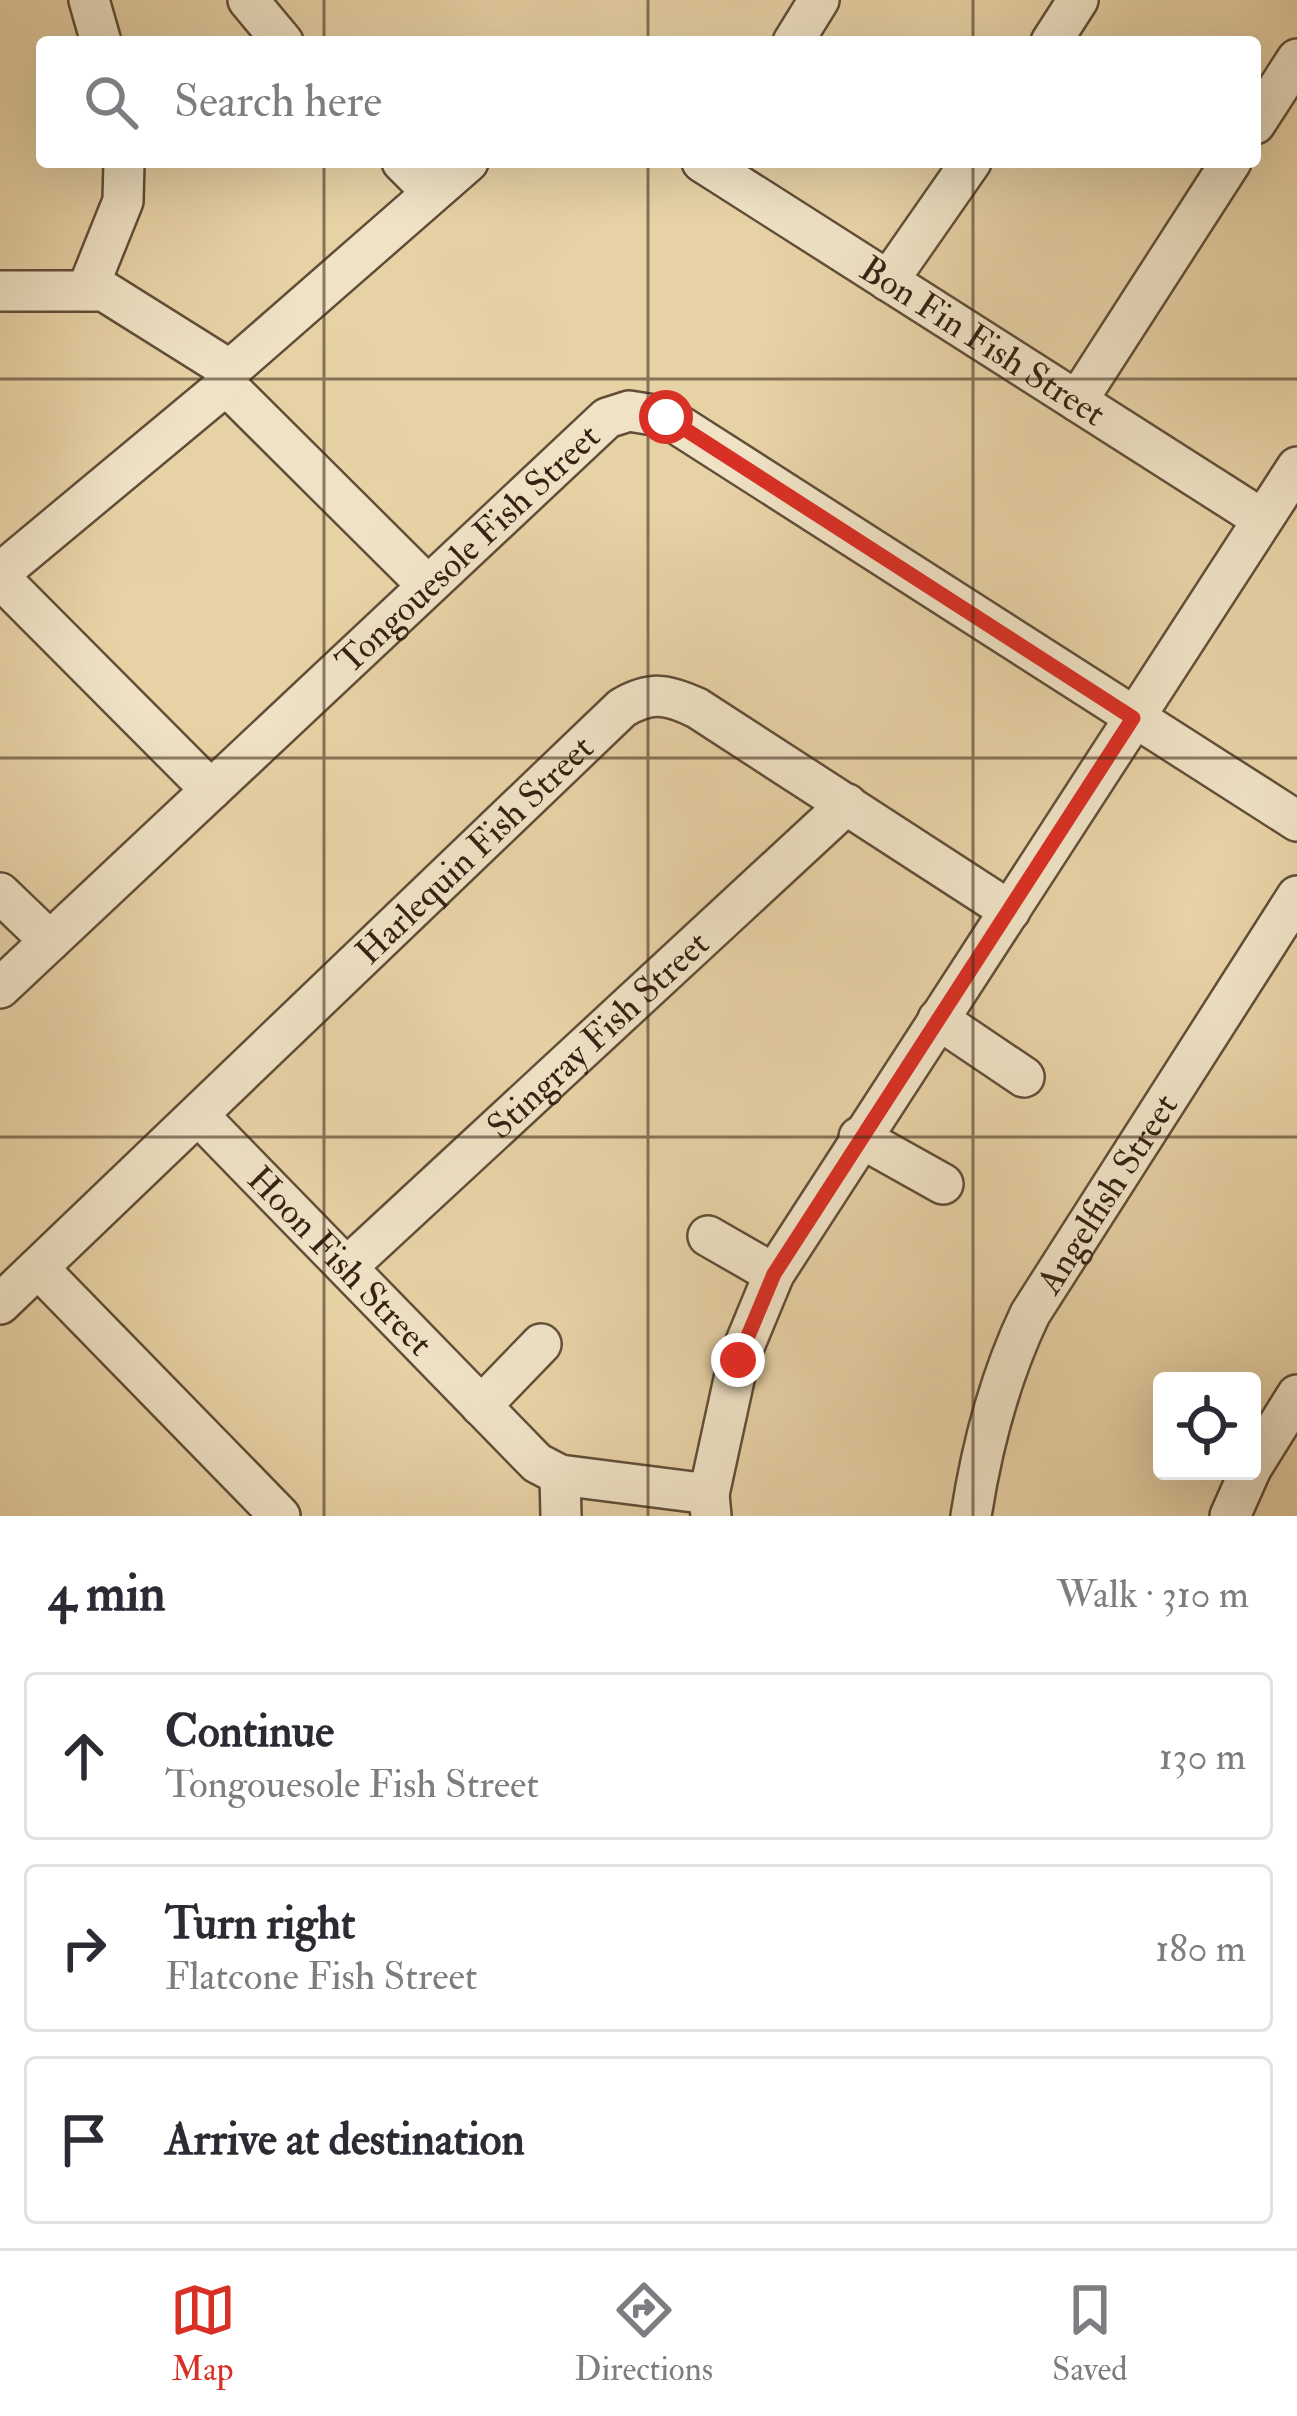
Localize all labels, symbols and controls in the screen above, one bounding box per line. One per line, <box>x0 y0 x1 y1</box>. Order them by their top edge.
search box <box>36 36 1261 168</box>
icon: search <box>78 69 144 135</box>
text: Search here <box>174 74 382 130</box>
street label: Bon Fin Fish Street <box>852 246 1114 436</box>
route start <box>639 390 693 444</box>
street label: Tongouesole Fish Street <box>327 414 609 683</box>
street label: Harlequin Fish Street <box>346 725 603 974</box>
street label: Stingray Fish Street <box>478 921 718 1148</box>
street label: Angelfish Street <box>1026 1085 1187 1303</box>
street label: Hoon Fish Street <box>238 1157 443 1365</box>
route end <box>711 1333 765 1387</box>
map controls <box>1153 1372 1261 1480</box>
button: locate <box>1153 1372 1261 1480</box>
text: 4 min <box>48 1562 166 1626</box>
text: Walk · 310 m <box>1057 1570 1249 1619</box>
text: Continue <box>165 1704 334 1760</box>
icon: ahead <box>51 1723 117 1789</box>
text: 130 m <box>1159 1732 1246 1781</box>
text: Tongouesole Fish Street <box>165 1760 539 1809</box>
text: Turn right <box>165 1896 355 1952</box>
icon: right <box>51 1915 117 1981</box>
text: 180 m <box>1155 1924 1246 1973</box>
text: Flatcone Fish Street <box>165 1952 477 2001</box>
icon: arrive <box>51 2107 117 2173</box>
text: Arrive at destination <box>165 2112 525 2168</box>
tab: Map <box>170 2277 236 2390</box>
tab: Directions <box>575 2277 713 2390</box>
tab: Saved <box>1052 2277 1127 2390</box>

